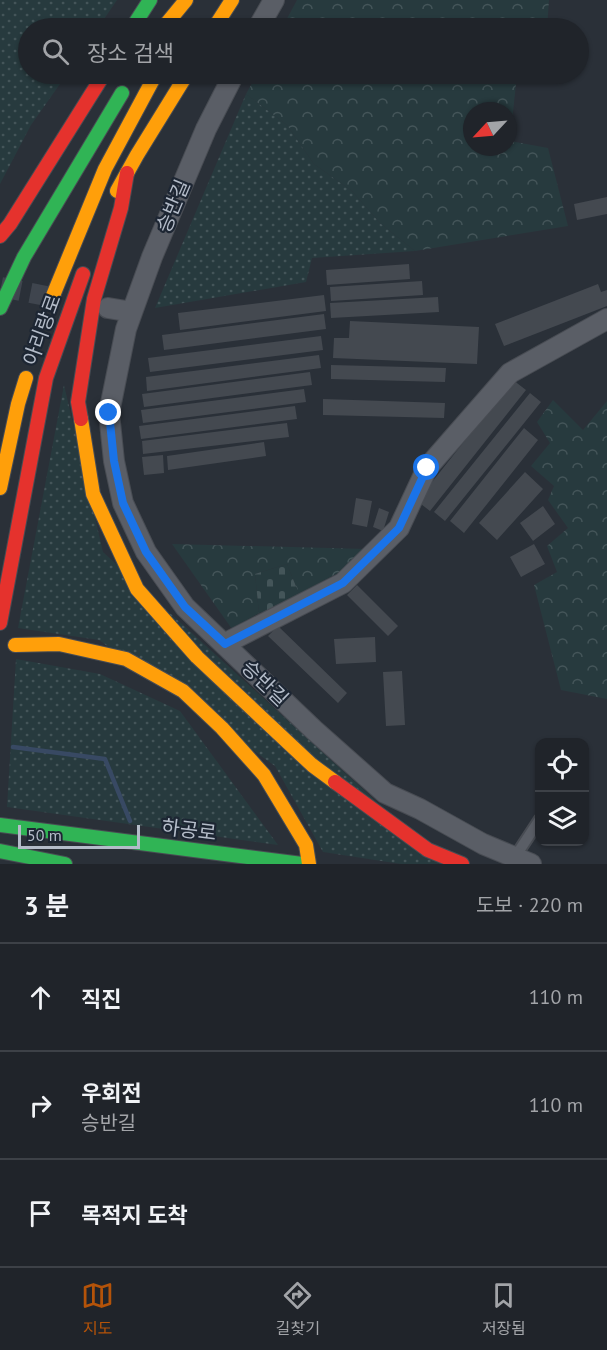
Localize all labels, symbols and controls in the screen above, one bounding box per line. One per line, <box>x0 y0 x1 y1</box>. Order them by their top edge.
search box <box>18 18 589 84</box>
icon: search <box>39 35 72 68</box>
text: 장소 검색 <box>87 39 174 67</box>
north arrow <box>463 102 517 156</box>
street label: 승반길 <box>150 176 196 236</box>
street label: 아리랑로 <box>17 291 67 369</box>
route end <box>95 399 121 425</box>
route start <box>413 454 439 480</box>
street label: 승반길 <box>236 654 294 712</box>
map controls <box>535 738 589 846</box>
button: locate <box>535 738 589 792</box>
button: layers <box>535 792 589 846</box>
street label: 하공로 <box>160 814 218 846</box>
scale bar <box>18 822 140 850</box>
text: 50 m <box>27 825 62 845</box>
text: 3 분 <box>24 889 69 922</box>
text: 도보 · 220 m <box>476 892 583 918</box>
icon: ahead <box>24 981 57 1014</box>
text: 110 m <box>529 984 583 1010</box>
text: 직진 <box>81 985 121 1013</box>
text: 우회전 <box>81 1079 142 1107</box>
icon: right <box>24 1089 57 1122</box>
text: 110 m <box>529 1092 583 1118</box>
text: 승반길 <box>81 1110 136 1136</box>
icon: arrive <box>24 1197 57 1230</box>
text: 목적지 도착 <box>81 1201 188 1229</box>
tab: 지도 <box>81 1279 114 1339</box>
tab: 길찾기 <box>276 1279 320 1339</box>
tab: 저장됨 <box>482 1279 526 1339</box>

